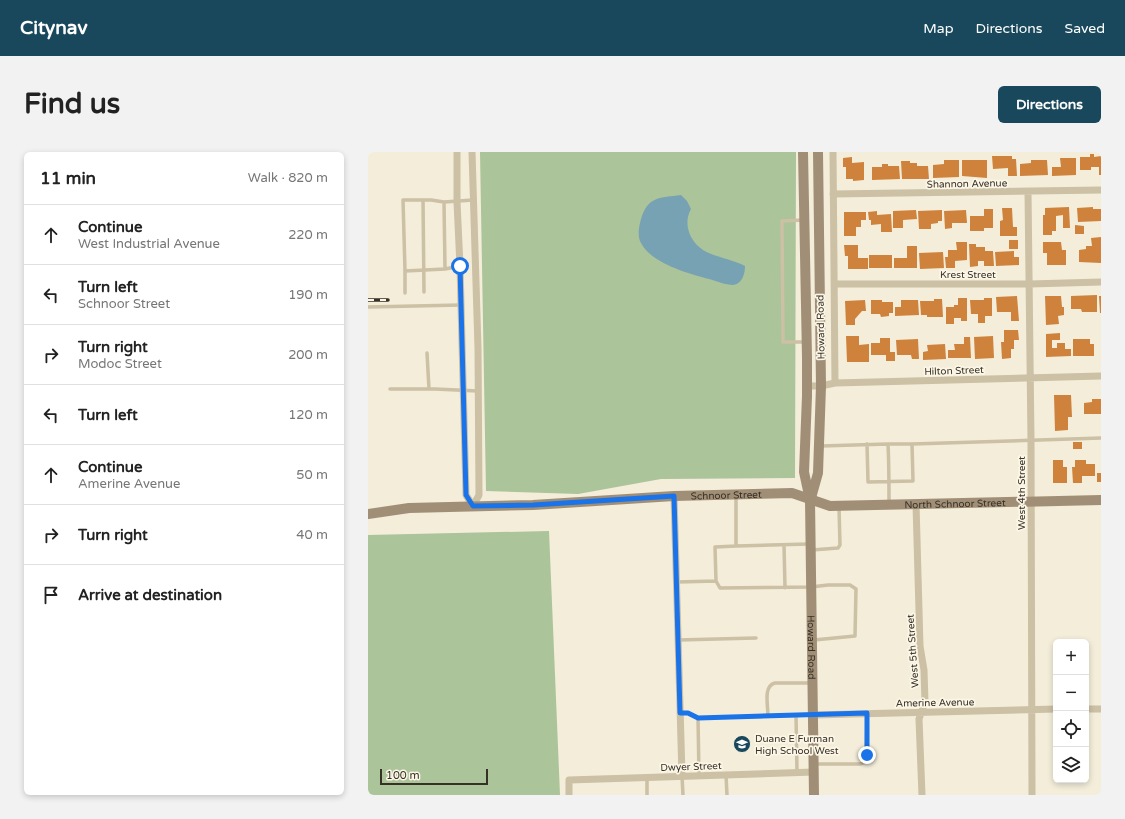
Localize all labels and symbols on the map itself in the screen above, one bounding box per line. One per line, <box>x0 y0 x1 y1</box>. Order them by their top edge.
street label: Shannon Avenue <box>927 177 1008 191</box>
route start <box>451 257 469 275</box>
street label: Krest Street <box>940 269 996 281</box>
street label: Howard Road <box>814 295 828 359</box>
street label: Hilton Street <box>924 364 984 378</box>
street label: West 4th Street <box>1016 456 1028 530</box>
street label: Schnoor Street <box>691 489 762 503</box>
street label: North Schnoor Street <box>904 497 1006 511</box>
street label: West 5th Street <box>904 613 922 688</box>
street label: Howard Road <box>805 615 817 680</box>
street label: Amerine Avenue <box>896 696 975 710</box>
place label: Duane E Furman High School West <box>755 733 839 757</box>
school or university icon: Duane E Furman High School West <box>732 734 752 754</box>
route end <box>858 746 876 764</box>
street label: Dwyer Street <box>660 760 722 774</box>
scale bar <box>380 767 488 786</box>

